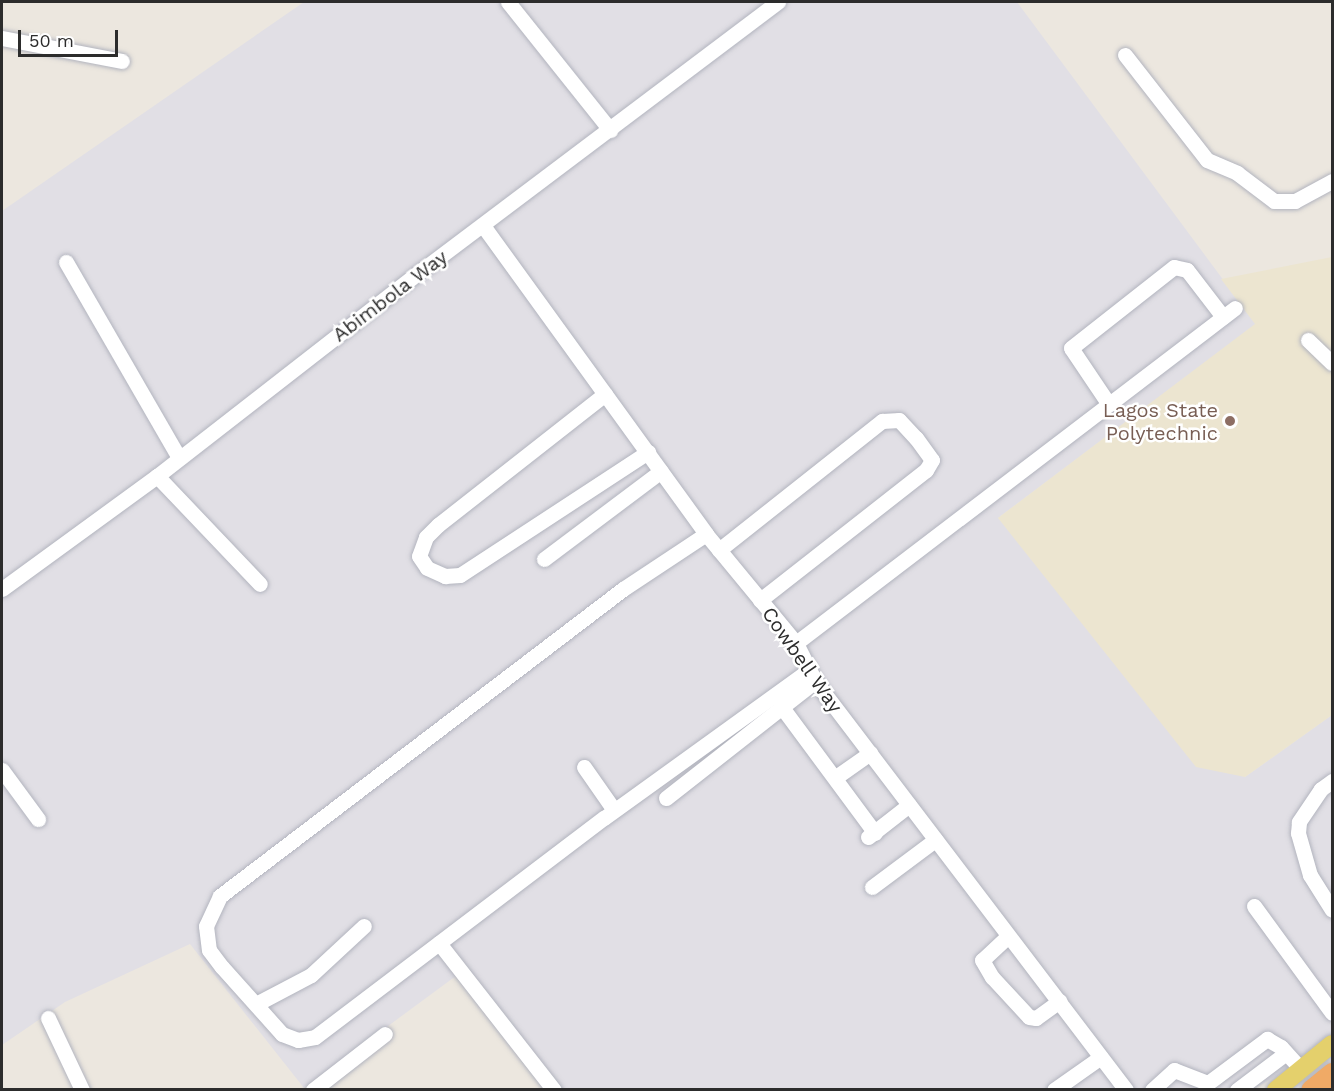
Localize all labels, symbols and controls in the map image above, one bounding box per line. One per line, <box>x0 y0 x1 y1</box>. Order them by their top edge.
scale bar <box>21 18 122 56</box>
text: 50 m <box>29 30 74 51</box>
street label: Abimbola Way <box>328 245 452 347</box>
place label: Lagos State Polytechnic <box>1103 398 1218 445</box>
marker: Lagos State Polytechnic <box>1223 414 1237 428</box>
street label: Cowbell Way <box>756 602 848 718</box>

